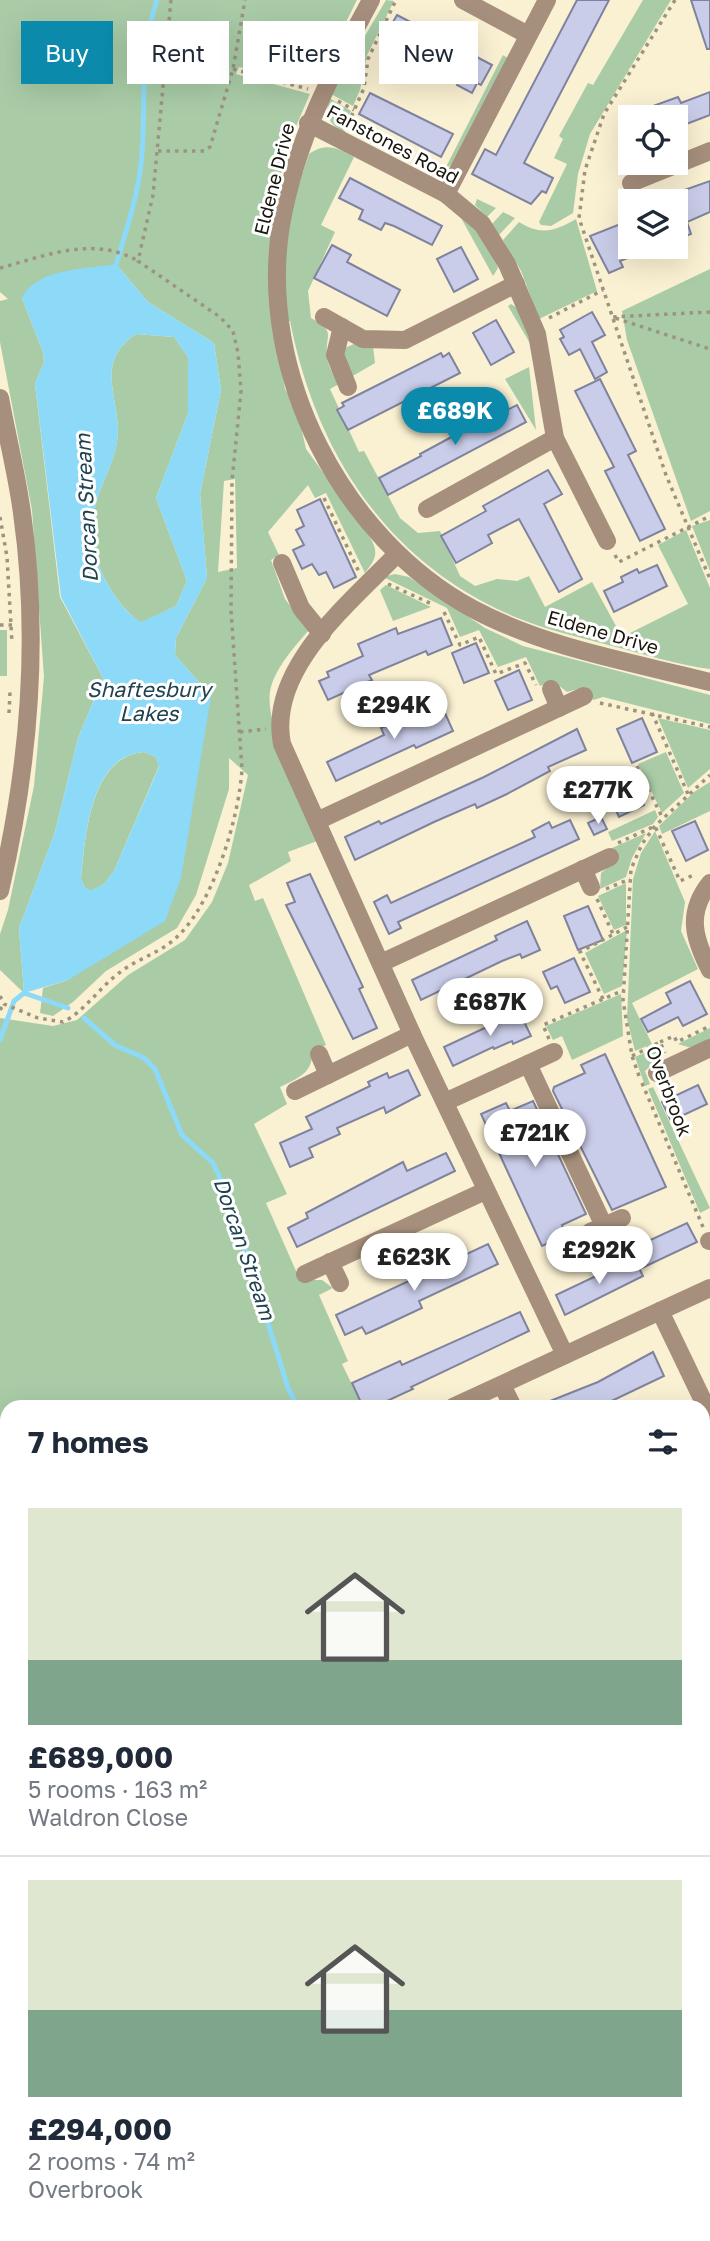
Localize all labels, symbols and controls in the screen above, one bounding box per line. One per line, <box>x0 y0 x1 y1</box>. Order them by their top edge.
chip: Buy <box>21 21 113 84</box>
chip: Rent <box>127 21 229 84</box>
chip: Filters <box>243 21 365 84</box>
chip: New <box>379 21 478 84</box>
street label: Fanstones Road <box>323 99 463 188</box>
map controls <box>618 105 688 259</box>
button: locate <box>618 105 688 175</box>
street label: Eldene Drive <box>248 120 299 237</box>
button: layers <box>618 189 688 259</box>
pin: £689K <box>406 388 504 447</box>
text: £689K <box>417 396 493 424</box>
water label: Dorcan Stream <box>69 432 103 583</box>
street label: Eldene Drive <box>545 605 661 658</box>
water label: Shaftesbury Lakes <box>87 676 214 726</box>
pin: £294K <box>345 682 443 741</box>
text: £294K <box>357 690 431 718</box>
pin: £277K <box>549 766 647 826</box>
text: £277K <box>563 775 633 803</box>
pin: £687K <box>441 978 539 1038</box>
text: £687K <box>453 987 527 1015</box>
street label: Overbrook <box>642 1042 697 1140</box>
pin: £721K <box>486 1110 584 1169</box>
text: £721K <box>500 1118 570 1146</box>
water label: Dorcan Stream <box>208 1174 282 1325</box>
pin: £292K <box>550 1226 648 1286</box>
pin: £623K <box>365 1234 463 1293</box>
text: £292K <box>562 1235 636 1263</box>
text: £623K <box>377 1242 451 1270</box>
icon: filters <box>644 1423 682 1461</box>
text: 7 homes <box>28 1424 149 1460</box>
icon: home <box>292 1554 418 1680</box>
text: £689,000 <box>28 1739 173 1775</box>
text: 5 rooms · 163 m² <box>28 1775 207 1803</box>
text: Waldron Close <box>28 1803 188 1831</box>
icon: home <box>292 1926 418 2052</box>
text: £294,000 <box>28 2111 172 2147</box>
text: 2 rooms · 74 m² <box>28 2147 195 2175</box>
text: Overbrook <box>28 2175 143 2203</box>

